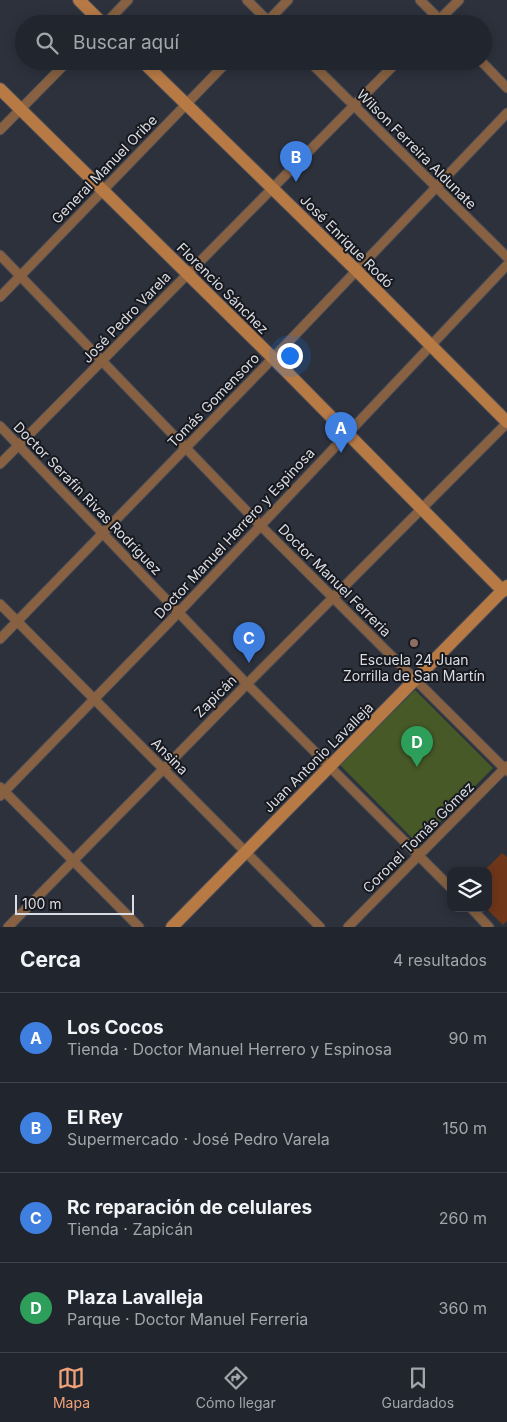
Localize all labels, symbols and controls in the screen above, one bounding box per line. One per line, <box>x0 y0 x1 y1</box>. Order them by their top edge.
search box <box>15 15 492 70</box>
icon: search <box>33 29 61 57</box>
text: Buscar aquí <box>73 31 179 54</box>
street label: Wilson Ferreira Aldunate <box>354 86 480 212</box>
street label: General Manuel Oribe <box>48 111 160 227</box>
pin: B <box>280 141 312 182</box>
street label: José Enrique Rodó <box>297 191 397 291</box>
street label: Florencio Sánchez <box>174 239 272 337</box>
street label: José Pedro Varela <box>78 268 174 366</box>
your location <box>277 343 303 369</box>
street label: Tomás Gomensoro <box>164 349 262 451</box>
pin: A <box>325 412 357 453</box>
street label: Doctor Serafín Rivas Rodríguez <box>10 418 166 578</box>
street label: Doctor Manuel Herrero y Espinosa <box>150 444 318 622</box>
street label: Doctor Manuel Ferreria <box>275 520 395 640</box>
pin: C <box>233 622 265 663</box>
marker: Escuela 24 Juan Zorrilla de San Martín <box>408 637 420 649</box>
place label: Escuela 24 Juan Zorrilla de San Martín <box>343 651 485 684</box>
street label: Zapicán <box>190 671 240 721</box>
street label: Juan Antonio Lavalleja <box>259 698 377 816</box>
pin: D <box>401 726 433 767</box>
street label: Ansina <box>148 734 192 778</box>
street label: Coronel Tomás Gómez <box>359 778 477 896</box>
map controls <box>447 867 492 912</box>
button: layers <box>447 867 492 912</box>
scale bar <box>15 892 134 915</box>
text: 100 m <box>22 895 62 912</box>
text: Cerca <box>20 947 81 972</box>
text: 4 resultados <box>393 950 487 970</box>
text: Los Cocos <box>67 1016 164 1039</box>
text: A <box>30 1028 42 1048</box>
text: 90 m <box>448 1028 487 1048</box>
text: Tienda · Doctor Manuel Herrero y Espinosa <box>67 1039 392 1059</box>
text: El Rey <box>67 1106 123 1129</box>
text: B <box>31 1118 41 1138</box>
text: 150 m <box>442 1118 487 1138</box>
text: Supermercado · José Pedro Varela <box>67 1129 330 1149</box>
text: Rc reparación de celulares <box>67 1196 312 1219</box>
text: C <box>30 1208 42 1228</box>
text: 260 m <box>439 1208 487 1228</box>
text: Tienda · Zapicán <box>67 1219 193 1239</box>
text: Plaza Lavalleja <box>67 1286 203 1309</box>
text: D <box>30 1298 42 1318</box>
text: 360 m <box>439 1298 487 1318</box>
text: Parque · Doctor Manuel Ferreria <box>67 1309 308 1329</box>
tab: Mapa <box>53 1364 90 1411</box>
tab: Cómo llegar <box>196 1364 276 1411</box>
tab: Guardados <box>382 1364 454 1411</box>

